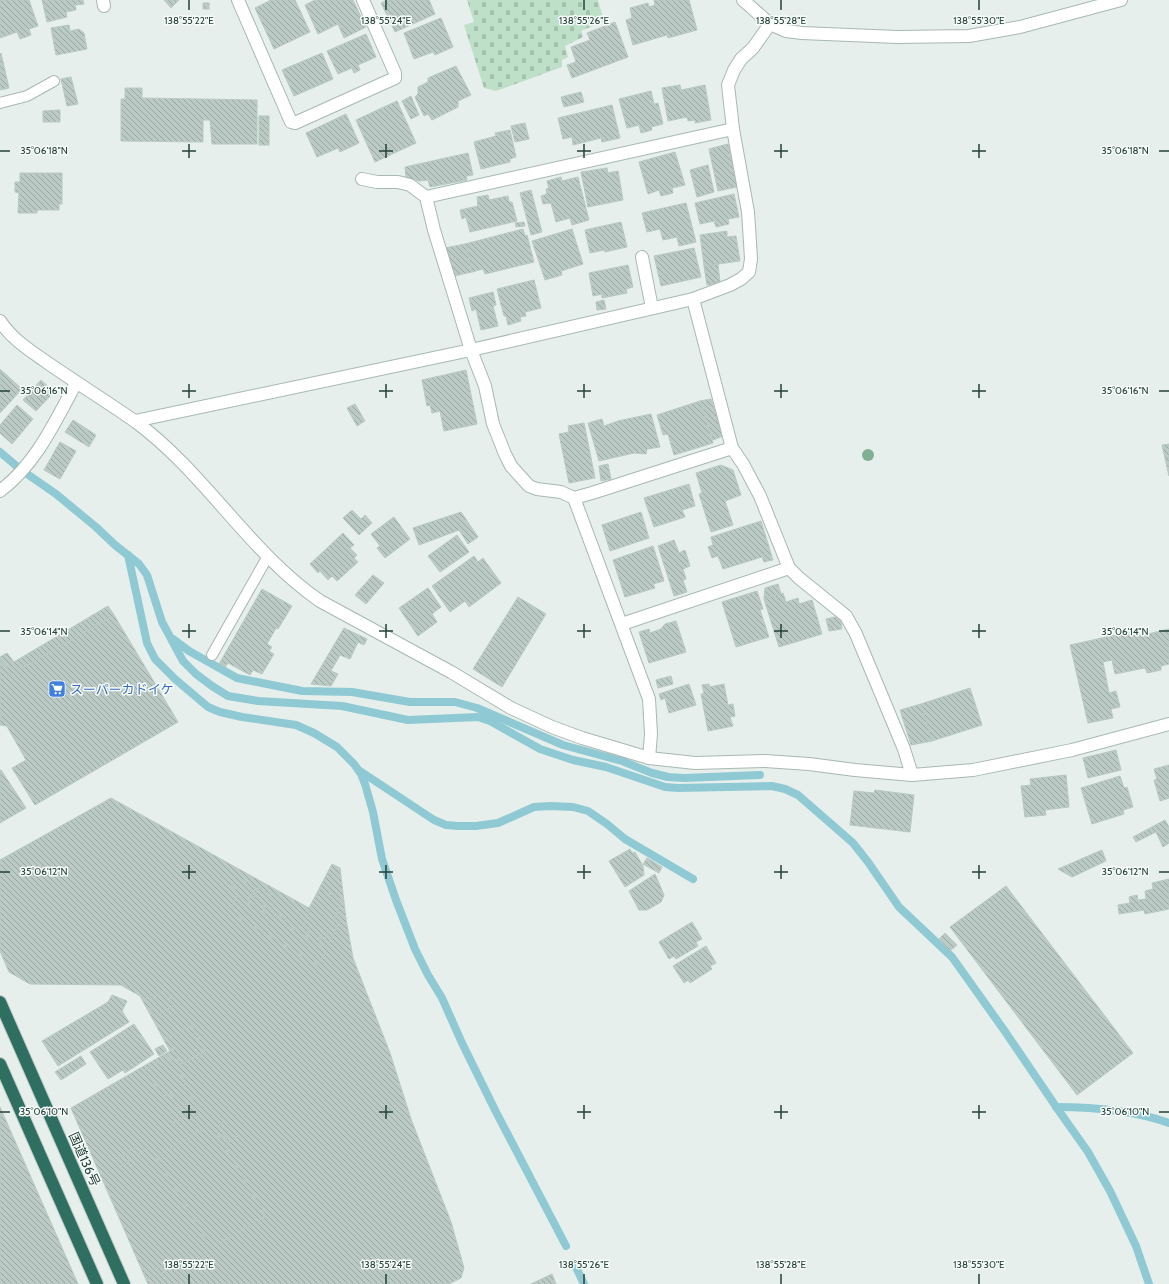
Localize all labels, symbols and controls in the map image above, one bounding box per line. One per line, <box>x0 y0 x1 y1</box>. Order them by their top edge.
text: 138°55'22"E <box>164 14 214 27</box>
text: 138°55'24"E <box>361 14 411 27</box>
text: 138°55'26"E <box>559 14 609 27</box>
text: 138°55'28"E <box>756 14 807 27</box>
text: 138°55'30"E <box>953 14 1005 27</box>
text: 35°06'18"N <box>20 144 68 157</box>
text: 35°06'18"N <box>1101 144 1149 157</box>
text: 35°06'16"N <box>20 384 68 397</box>
text: 35°06'16"N <box>1101 384 1149 397</box>
text: 35°06'14"N <box>20 625 68 638</box>
text: 35°06'14"N <box>1101 625 1149 638</box>
supermarket icon: スーパーカドイケ <box>47 679 67 699</box>
place label: スーパーカドイケ <box>70 681 174 697</box>
text: 35°06'12"N <box>21 865 67 878</box>
text: 35°06'12"N <box>1102 865 1148 878</box>
text: 35°06'10"N <box>20 1105 68 1118</box>
text: 35°06'10"N <box>1101 1105 1149 1118</box>
street label: 国道136号 <box>66 1129 104 1189</box>
text: 138°55'22"E <box>164 1258 214 1271</box>
text: 138°55'24"E <box>361 1258 411 1271</box>
text: 138°55'26"E <box>559 1258 609 1271</box>
text: 138°55'28"E <box>756 1258 807 1271</box>
text: 138°55'30"E <box>953 1258 1005 1271</box>

